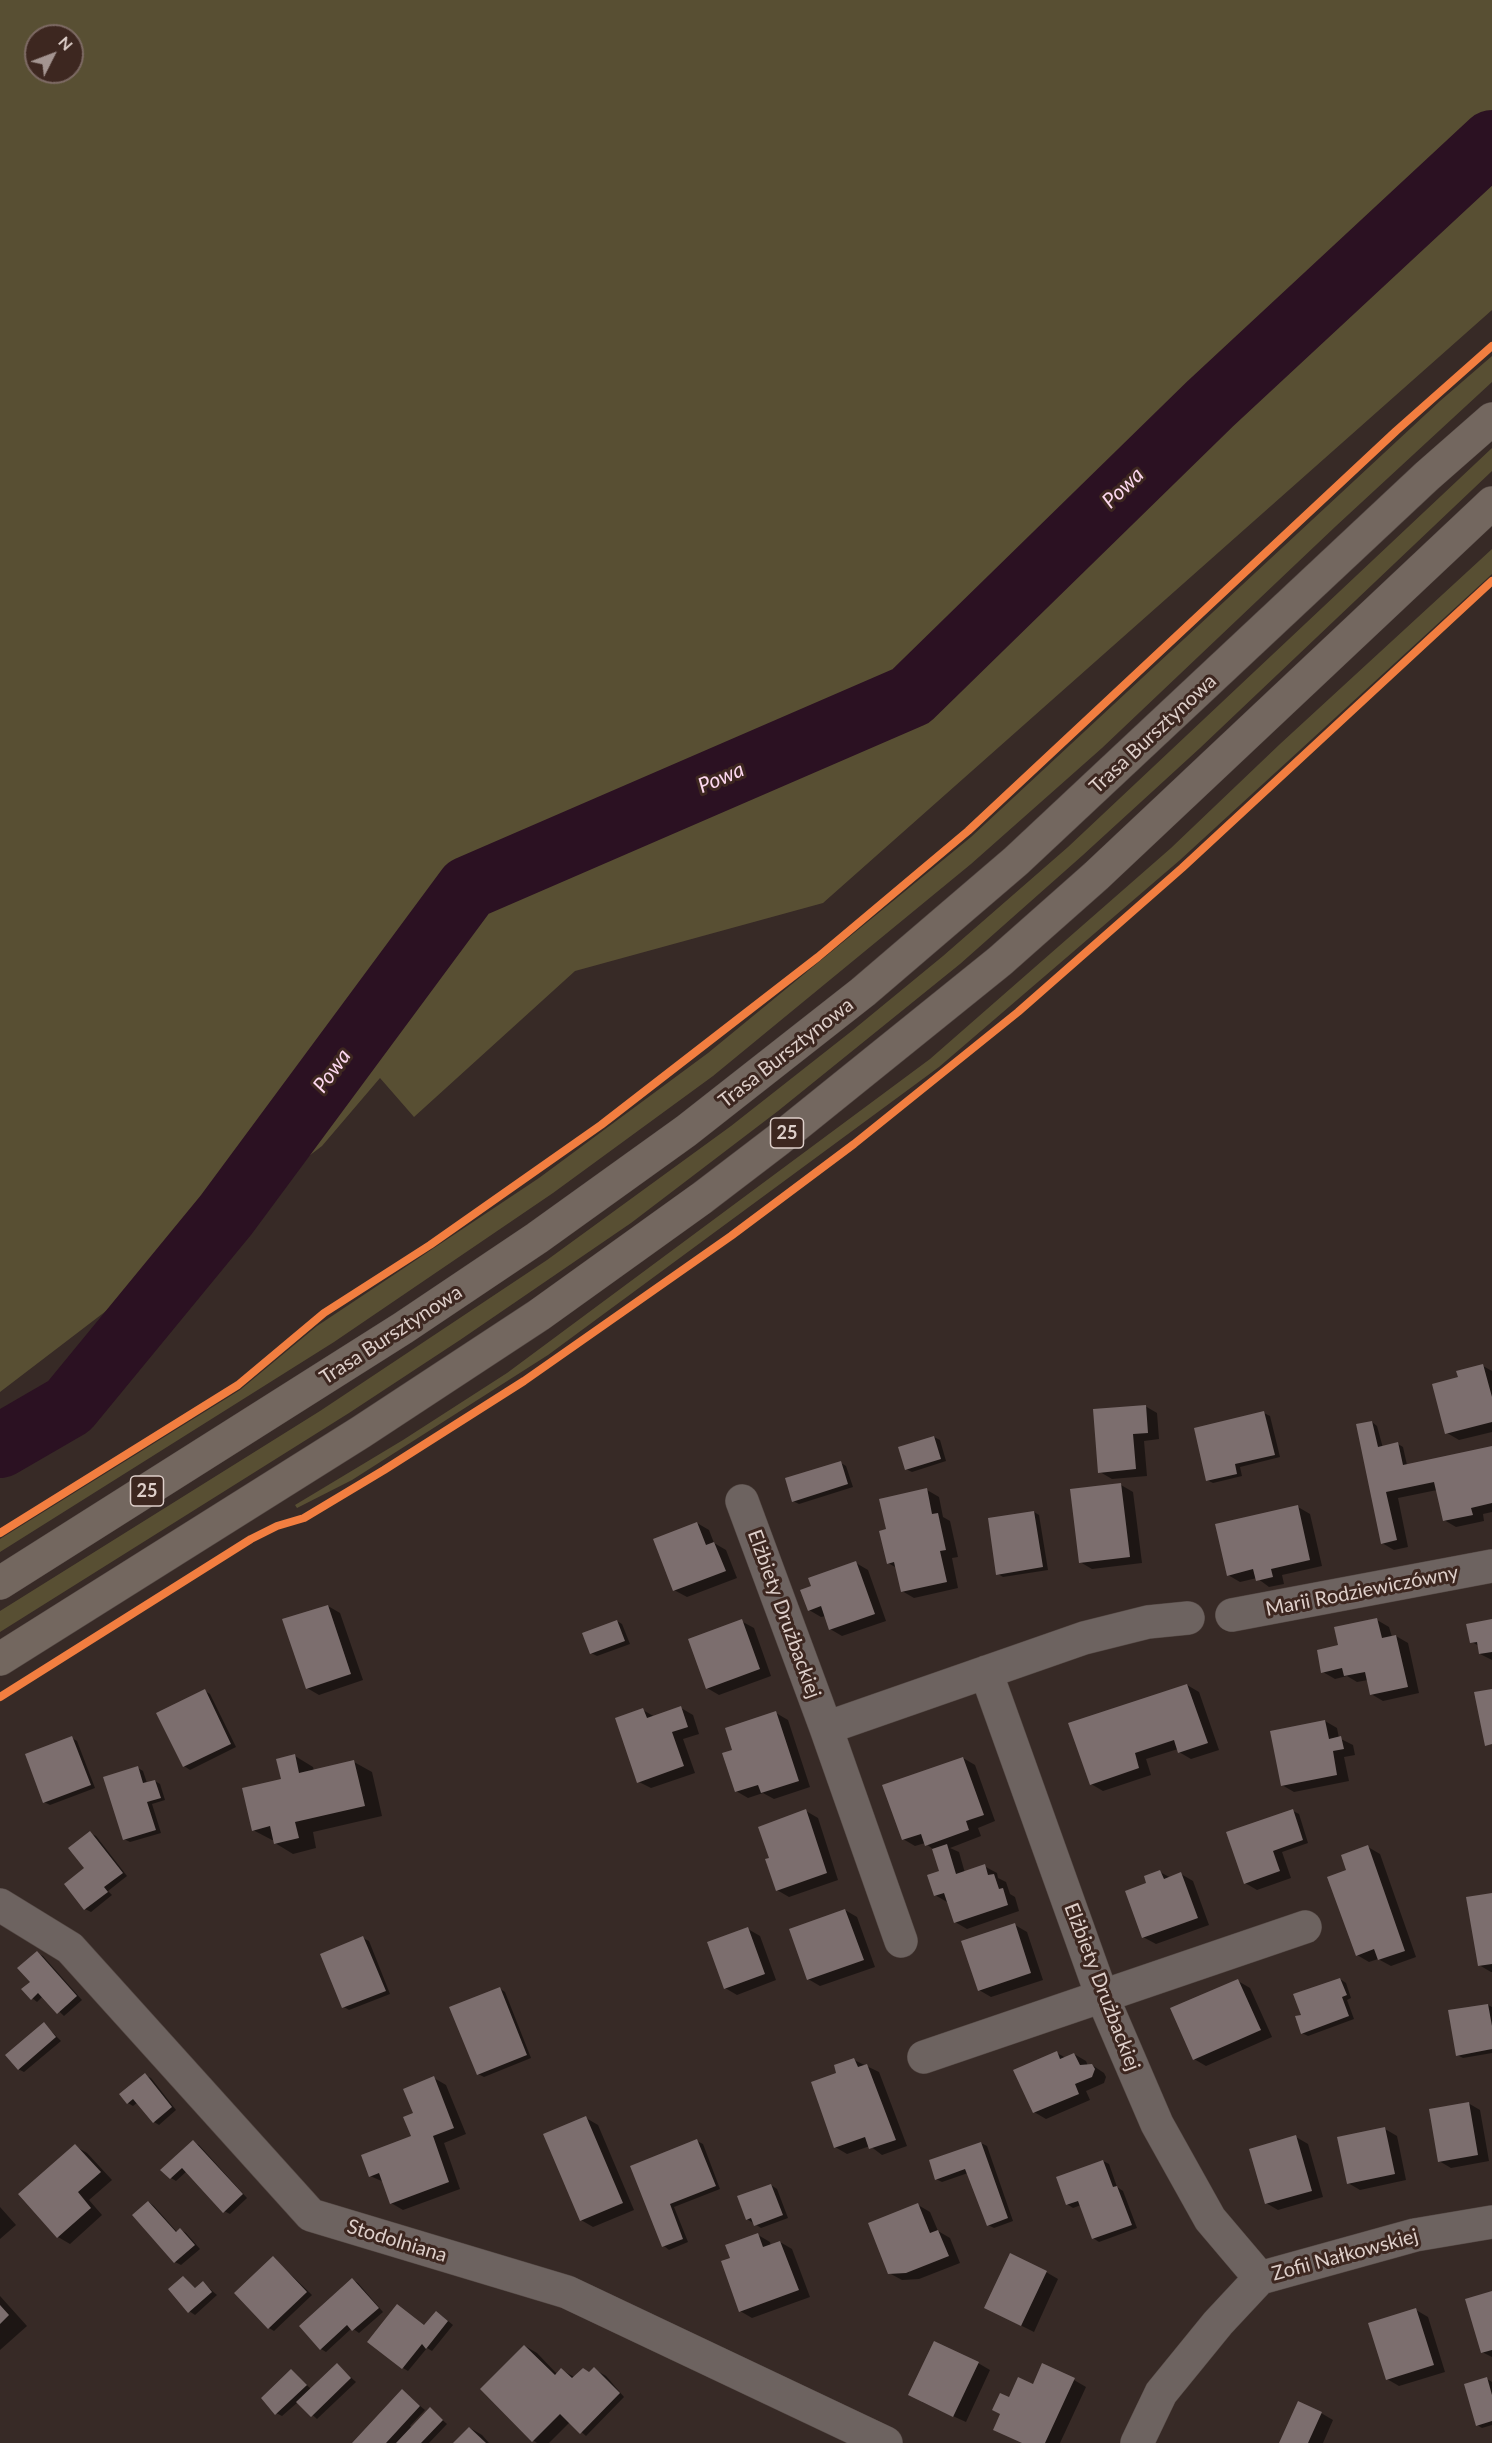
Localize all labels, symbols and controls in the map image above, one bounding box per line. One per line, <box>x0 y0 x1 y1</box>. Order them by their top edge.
north arrow <box>24 24 84 84</box>
text: N <box>55 32 77 54</box>
water label: Powa <box>1097 462 1149 514</box>
street label: Trasa Bursztynowa <box>1085 669 1221 799</box>
water label: Powa <box>694 757 748 799</box>
street label: Trasa Bursztynowa <box>714 993 858 1113</box>
water label: Powa <box>308 1044 356 1098</box>
road number: 25 <box>770 1118 804 1148</box>
street label: Trasa Bursztynowa <box>315 1280 467 1390</box>
road number: 25 <box>130 1476 164 1506</box>
street label: Elżbiety Drużbackiej <box>742 1526 826 1702</box>
street label: Marii Rodziewiczówny <box>1264 1561 1460 1621</box>
street label: Elżbiety Drużbackiej <box>1059 1900 1145 2074</box>
street label: Stodolniana <box>344 2214 450 2268</box>
street label: Zofii Nałkowskiej <box>1269 2224 1421 2286</box>

